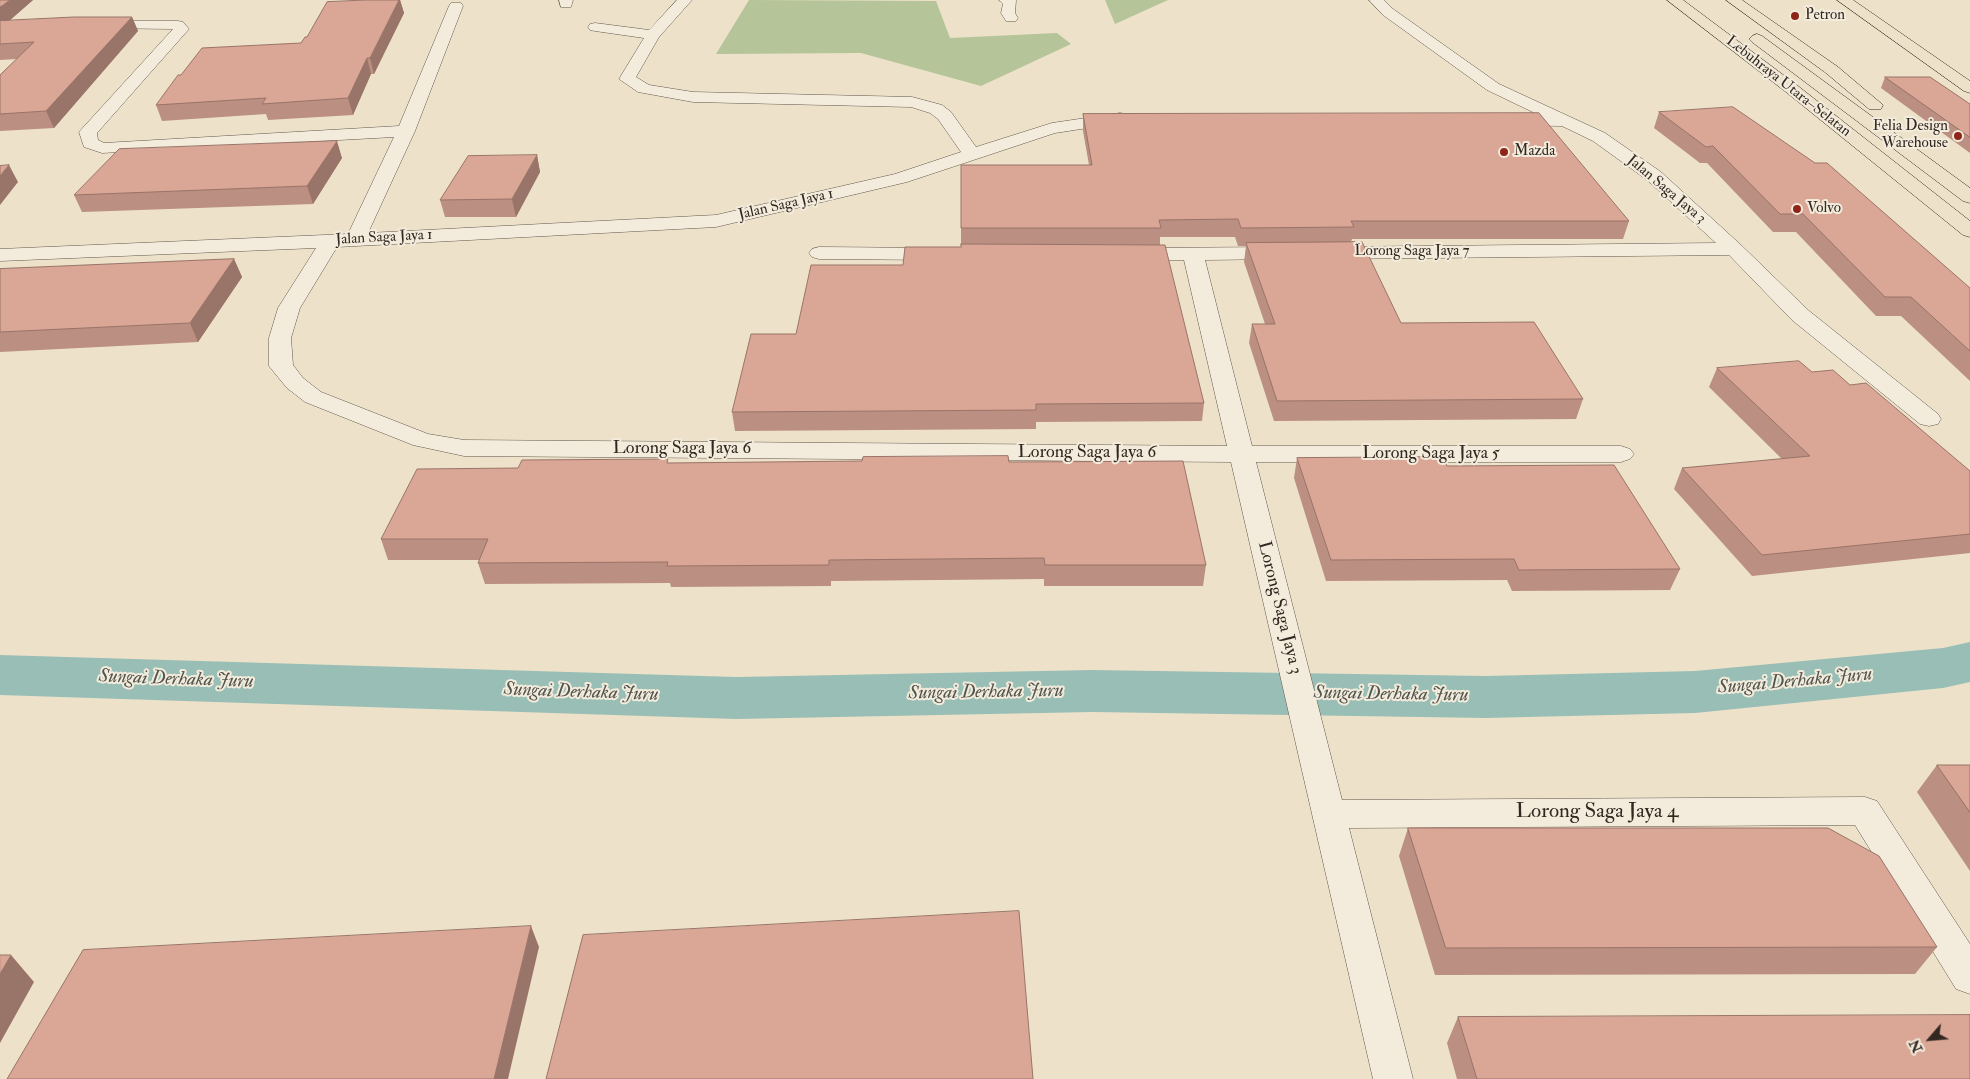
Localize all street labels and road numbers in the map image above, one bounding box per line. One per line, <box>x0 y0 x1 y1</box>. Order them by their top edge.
street label: Lebuhraya Utara–Selatan <box>1722 33 1854 141</box>
street label: Jalan Saga Jaya 3 <box>1623 152 1709 228</box>
street label: Jalan Saga Jaya 1 <box>737 185 835 225</box>
street label: Jalan Saga Jaya 1 <box>335 226 433 250</box>
street label: Lorong Saga Jaya 7 <box>1355 243 1469 261</box>
street label: Lorong Saga Jaya 6 <box>613 438 751 460</box>
street label: Lorong Saga Jaya 6 <box>1018 442 1156 464</box>
street label: Lorong Saga Jaya 5 <box>1362 443 1500 465</box>
street label: Lorong Saga Jaya 3 <box>1252 539 1306 677</box>
street label: Lorong Saga Jaya 4 <box>1516 799 1678 825</box>

